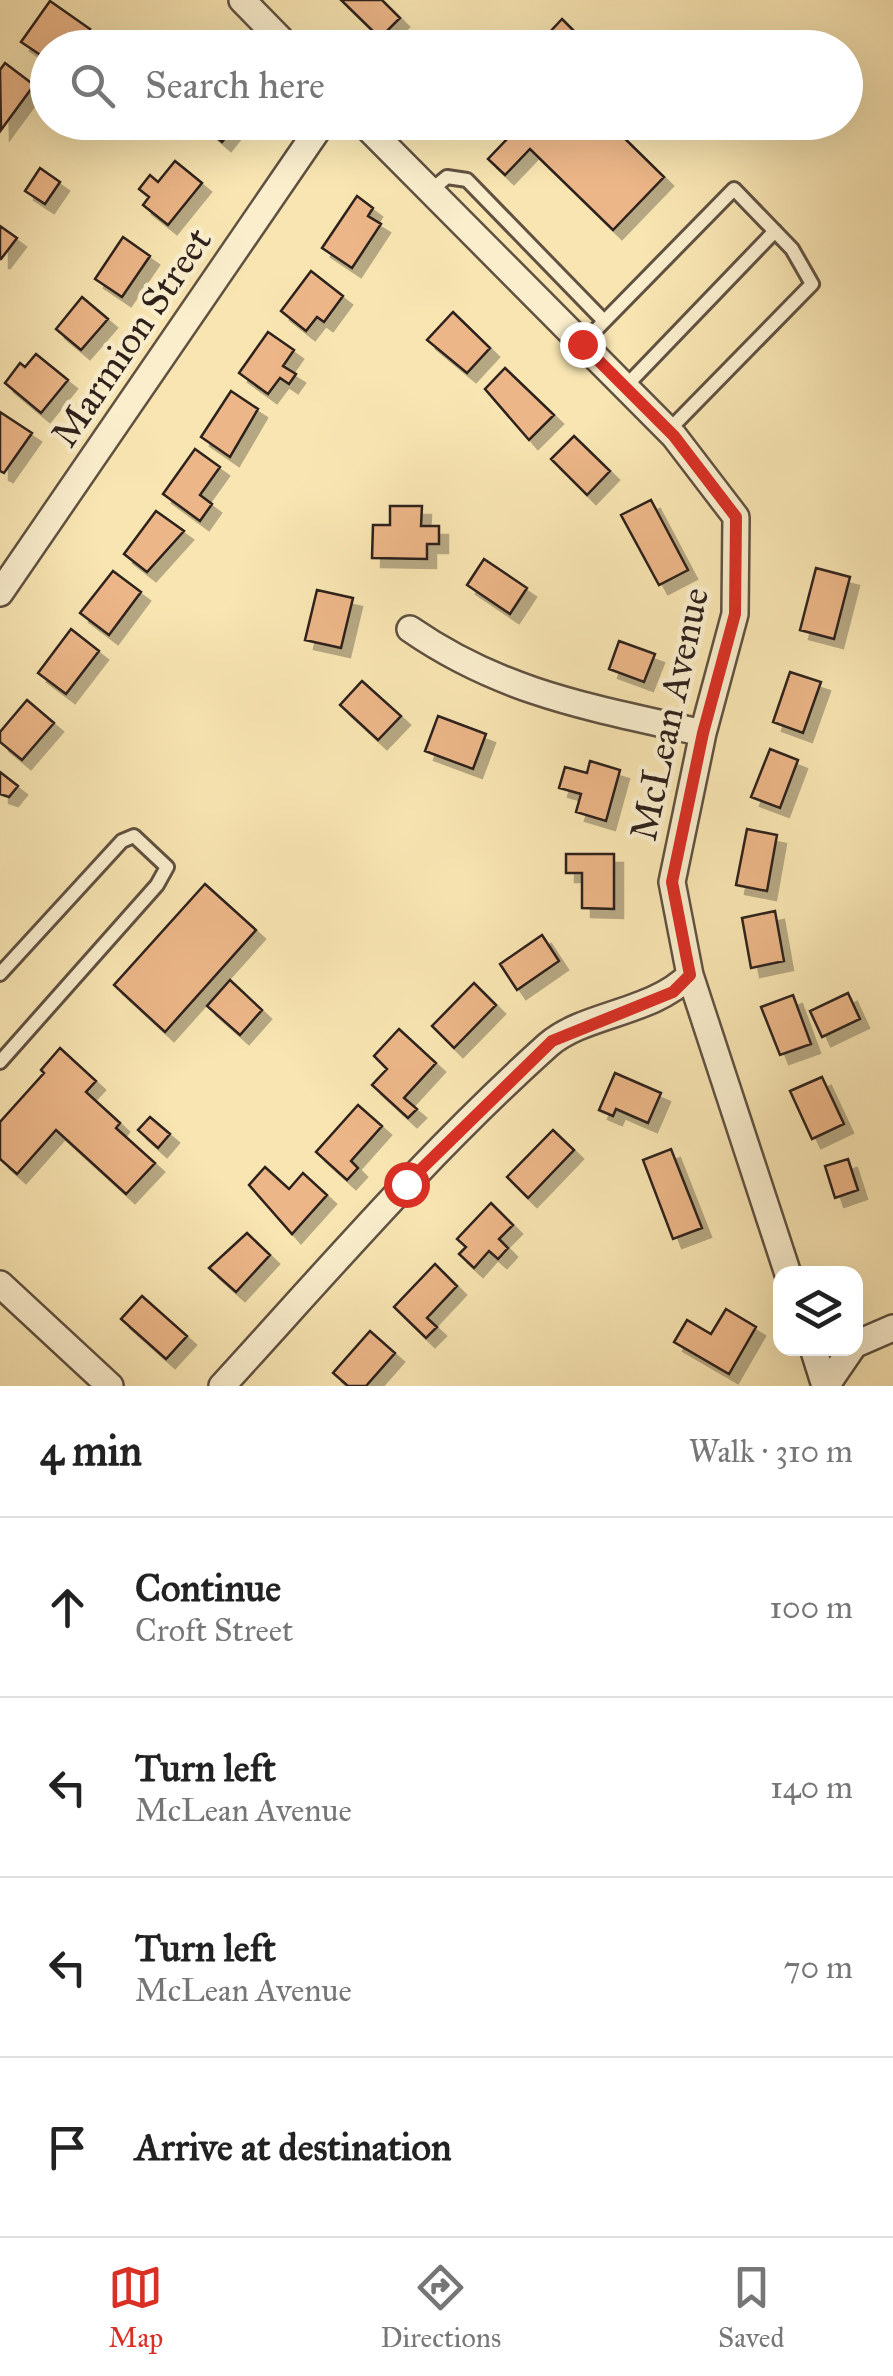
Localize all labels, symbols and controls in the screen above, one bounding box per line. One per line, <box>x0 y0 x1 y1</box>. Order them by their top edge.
search box <box>30 30 863 140</box>
icon: search <box>65 58 120 113</box>
text: Search here <box>145 62 325 108</box>
street label: Marmion Street <box>41 219 221 455</box>
route end <box>560 322 606 368</box>
street label: McLean Avenue <box>620 583 718 845</box>
route start <box>384 1162 430 1208</box>
map controls <box>773 1266 863 1356</box>
button: layers <box>773 1266 863 1356</box>
text: 4 min <box>40 1425 142 1477</box>
text: Walk · 310 m <box>689 1432 853 1471</box>
text: Continue <box>135 1565 281 1611</box>
icon: ahead <box>40 1580 95 1635</box>
text: 100 m <box>769 1588 853 1627</box>
text: Croft Street <box>135 1611 293 1650</box>
text: Turn left <box>135 1745 276 1791</box>
icon: left <box>40 1760 95 1815</box>
text: 140 m <box>770 1768 853 1807</box>
text: McLean Avenue <box>135 1791 352 1830</box>
text: Turn left <box>135 1925 276 1971</box>
icon: left <box>40 1940 95 1995</box>
text: 70 m <box>784 1948 853 1987</box>
text: McLean Avenue <box>135 1971 352 2010</box>
icon: arrive <box>40 2120 95 2175</box>
text: Arrive at destination <box>135 2124 452 2170</box>
tab: Map <box>108 2260 163 2355</box>
tab: Directions <box>380 2260 501 2355</box>
tab: Saved <box>718 2260 785 2355</box>

